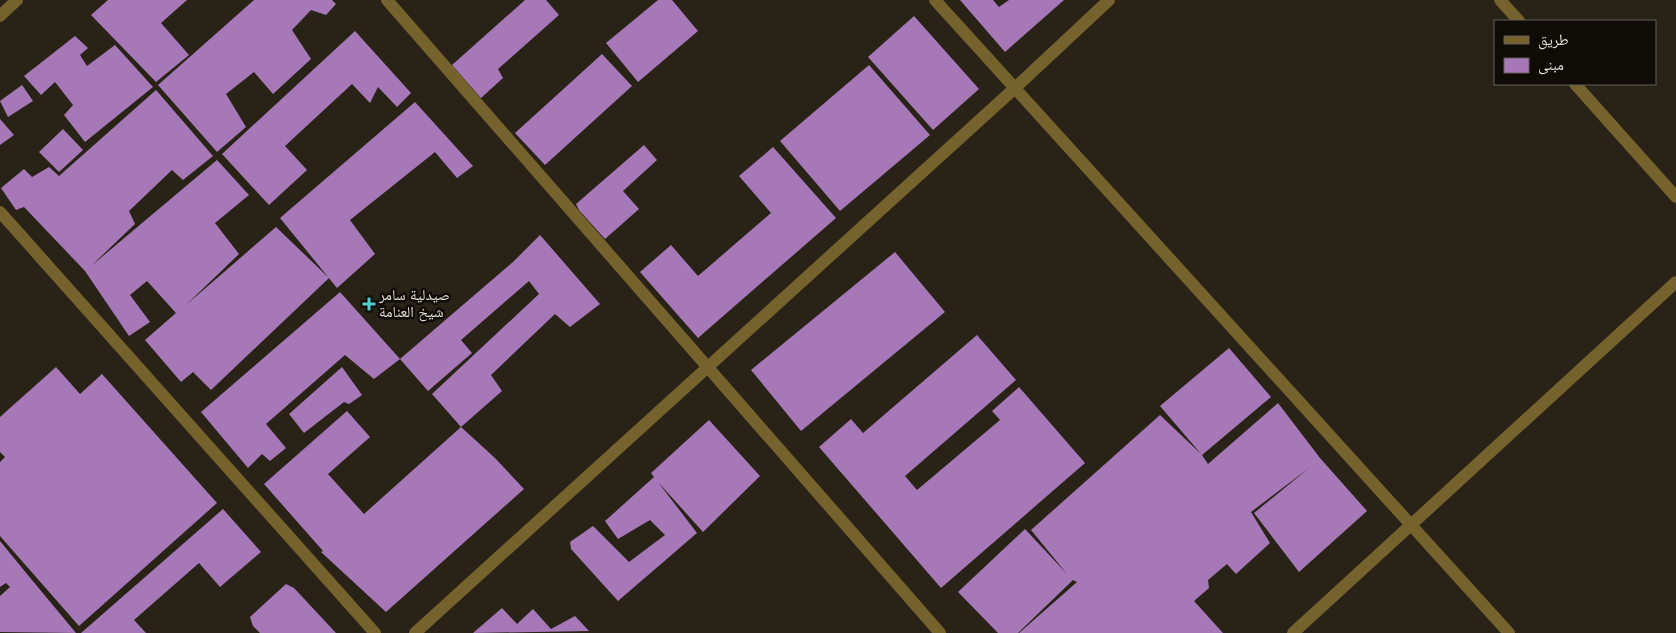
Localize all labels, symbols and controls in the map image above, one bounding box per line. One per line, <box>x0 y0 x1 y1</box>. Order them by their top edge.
legend <box>1494 20 1656 85</box>
text: طريق <box>1538 29 1569 51</box>
text: مبنى <box>1538 54 1564 76</box>
place label: صيدلية سامر شيخ العنامة <box>378 284 450 323</box>
marker: صيدلية سامر شيخ العنامة <box>363 298 375 310</box>

